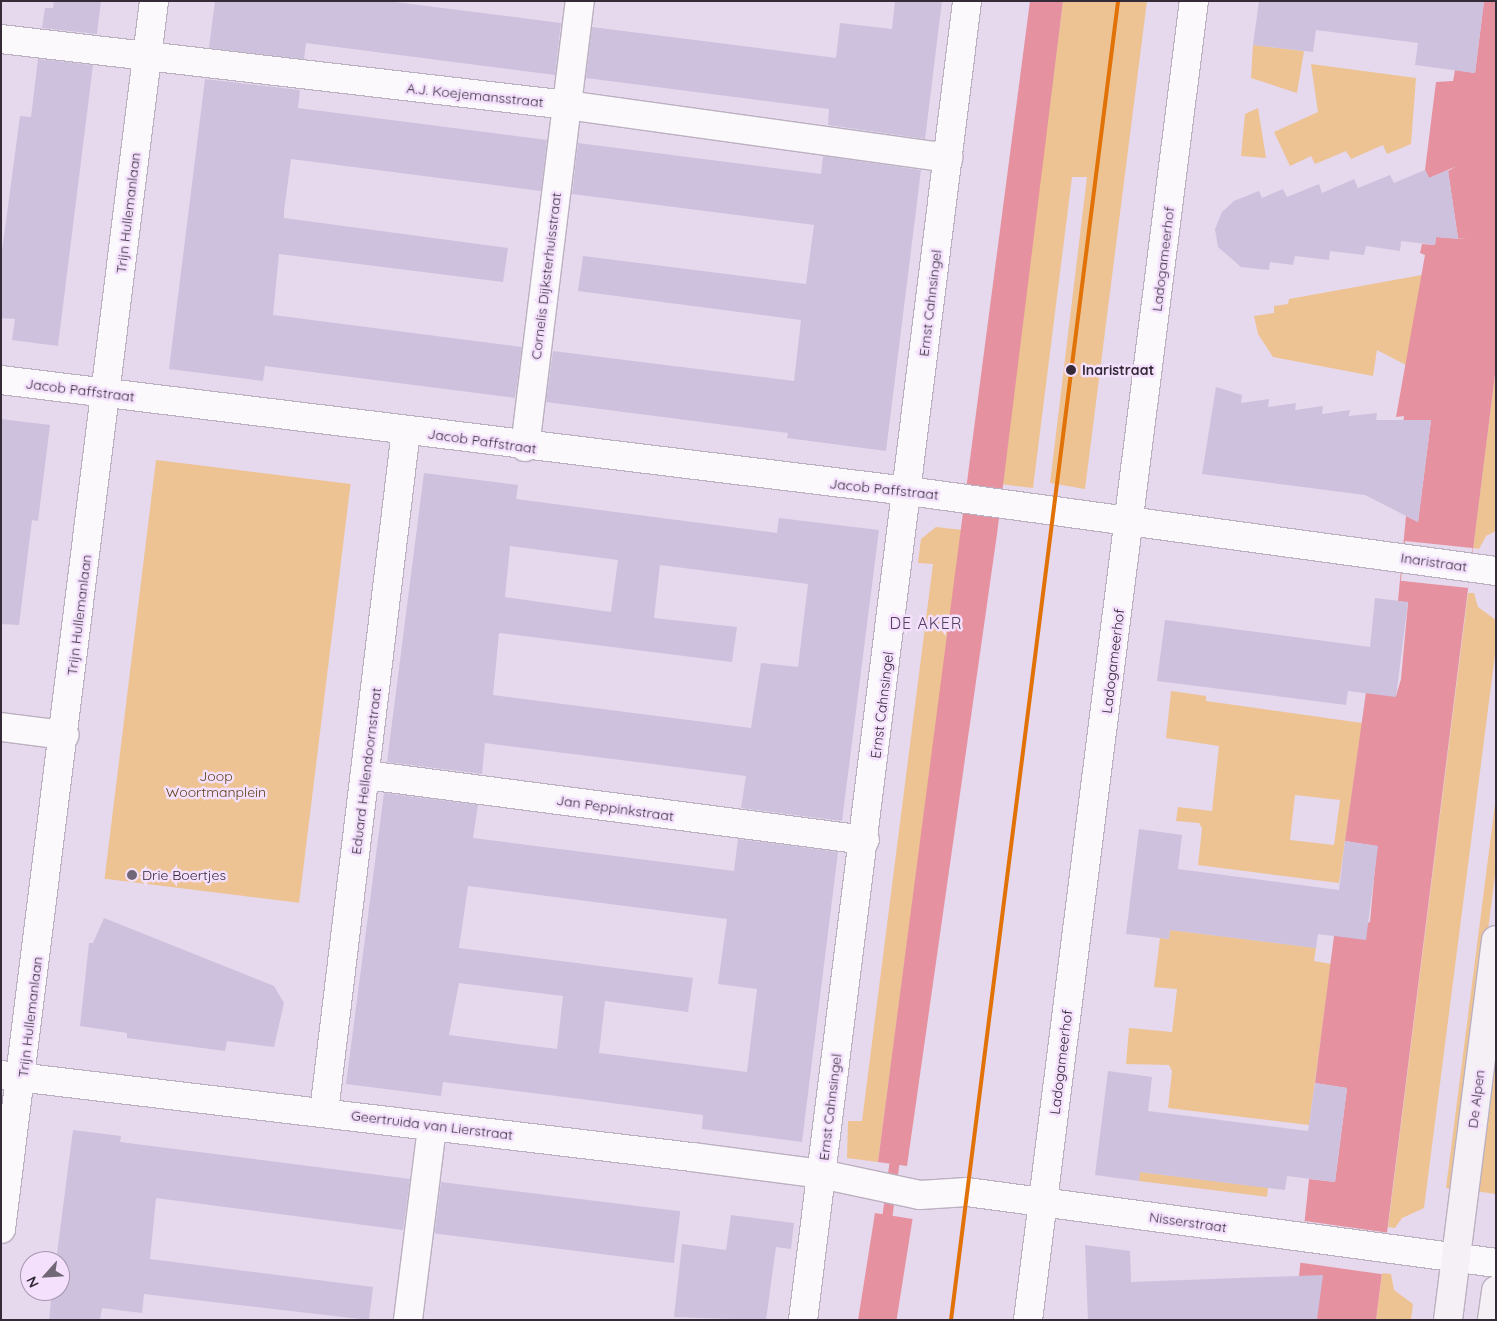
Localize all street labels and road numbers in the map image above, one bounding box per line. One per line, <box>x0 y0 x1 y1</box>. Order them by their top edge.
street label: A.J. Koejemansstraat <box>406 79 544 111</box>
street label: Trijn Hullemanlaan <box>112 152 144 274</box>
street label: Cornelis Dijksterhuisstraat <box>527 191 565 361</box>
street label: Ladogameerhof <box>1148 206 1178 312</box>
street label: Ernst Cahnsingel <box>915 249 945 357</box>
street label: Jacob Paffstraat <box>25 375 135 405</box>
street label: Jacob Paffstraat <box>426 425 538 457</box>
street label: Jacob Paffstraat <box>829 475 939 503</box>
street label: Inaristraat <box>1400 549 1468 575</box>
street label: Trijn Hullemanlaan <box>63 554 95 676</box>
street label: Ladogameerhof <box>1098 608 1128 714</box>
street label: Ernst Cahnsingel <box>867 651 897 759</box>
street label: Eduard Hellendoornstraat <box>347 687 385 855</box>
street label: Jan Peppinkstraat <box>555 791 675 825</box>
street label: Trijn Hullemanlaan <box>14 956 46 1078</box>
street label: Ladogameerhof <box>1046 1009 1076 1115</box>
street label: Ernst Cahnsingel <box>815 1053 845 1161</box>
street label: De Alpen <box>1464 1069 1488 1129</box>
street label: Geertruida van Lierstraat <box>350 1107 514 1143</box>
street label: Nisserstraat <box>1148 1208 1228 1236</box>

